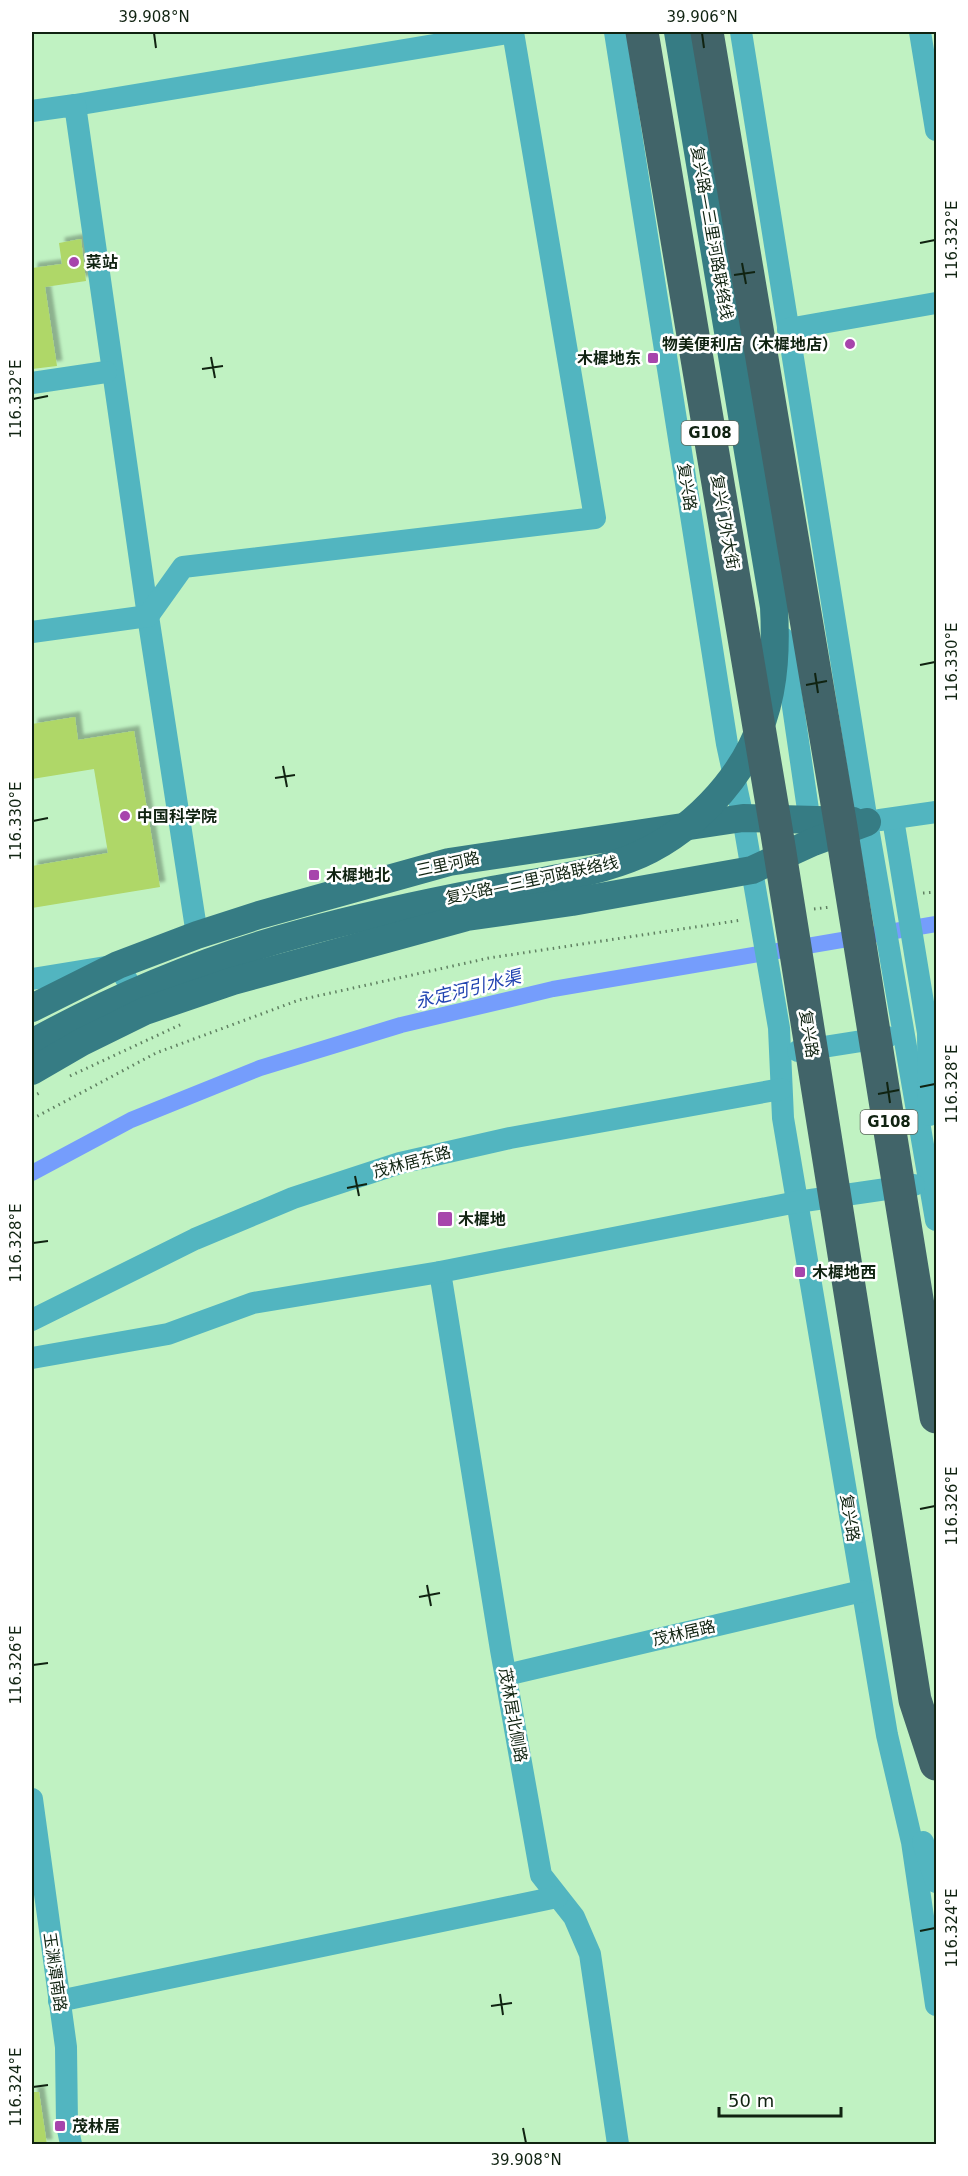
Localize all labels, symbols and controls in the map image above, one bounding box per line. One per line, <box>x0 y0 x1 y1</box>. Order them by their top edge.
text: 39.908°N <box>118 8 190 26</box>
text: 39.906°N <box>666 8 738 26</box>
street label: 复兴路—三里河路联络线 <box>687 145 737 321</box>
text: 116.332°E <box>943 200 961 280</box>
place label: 菜站 <box>86 253 118 272</box>
marker: 菜站 <box>67 255 81 269</box>
place label: 物美便利店（木樨地店） <box>662 335 838 354</box>
marker: 物美便利店（木樨地店） <box>843 337 857 351</box>
place label: 木樨地东 <box>577 349 641 368</box>
marker: 木樨地东 <box>646 351 660 365</box>
text: 116.332°E <box>7 359 25 439</box>
road number: G108 <box>682 421 738 445</box>
street label: 复兴路 <box>674 462 700 512</box>
street label: 复兴门外大街 <box>707 473 743 571</box>
text: 116.330°E <box>943 622 961 702</box>
text: 116.330°E <box>7 781 25 861</box>
place label: 中国科学院 <box>137 807 217 826</box>
marker: 中国科学院 <box>118 809 132 823</box>
street label: 三里河路 <box>415 848 481 880</box>
street label: 复兴路—三里河路联络线 <box>444 852 620 908</box>
place label: 木樨地北 <box>326 866 390 885</box>
marker: 木樨地北 <box>307 868 321 882</box>
water label: 永定河引水渠 <box>413 965 526 1012</box>
street label: 复兴路 <box>796 1009 822 1059</box>
text: 116.328°E <box>943 1044 961 1124</box>
road number: G108 <box>860 1110 918 1134</box>
street label: 茂林居东路 <box>371 1142 453 1182</box>
text: 116.328°E <box>7 1203 25 1283</box>
marker: 木樨地 <box>436 1210 454 1228</box>
place label: 木樨地 <box>458 1210 506 1229</box>
place label: 木樨地西 <box>812 1263 876 1282</box>
marker: 木樨地西 <box>793 1265 807 1279</box>
text: 116.326°E <box>943 1466 961 1546</box>
street label: 复兴路 <box>837 1493 863 1543</box>
street label: 茂林居路 <box>651 1617 717 1649</box>
text: 116.326°E <box>7 1625 25 1705</box>
street label: 茂林居北侧路 <box>495 1666 531 1764</box>
text: 116.324°E <box>943 1888 961 1968</box>
street label: 玉渊潭南路 <box>40 1931 70 2013</box>
text: 116.324°E <box>7 2047 25 2127</box>
scale bar <box>719 2080 840 2118</box>
text: 50 m <box>728 2090 774 2111</box>
place label: 茂林居 <box>72 2117 120 2136</box>
marker: 茂林居 <box>53 2119 67 2133</box>
text: 39.908°N <box>490 2151 562 2169</box>

